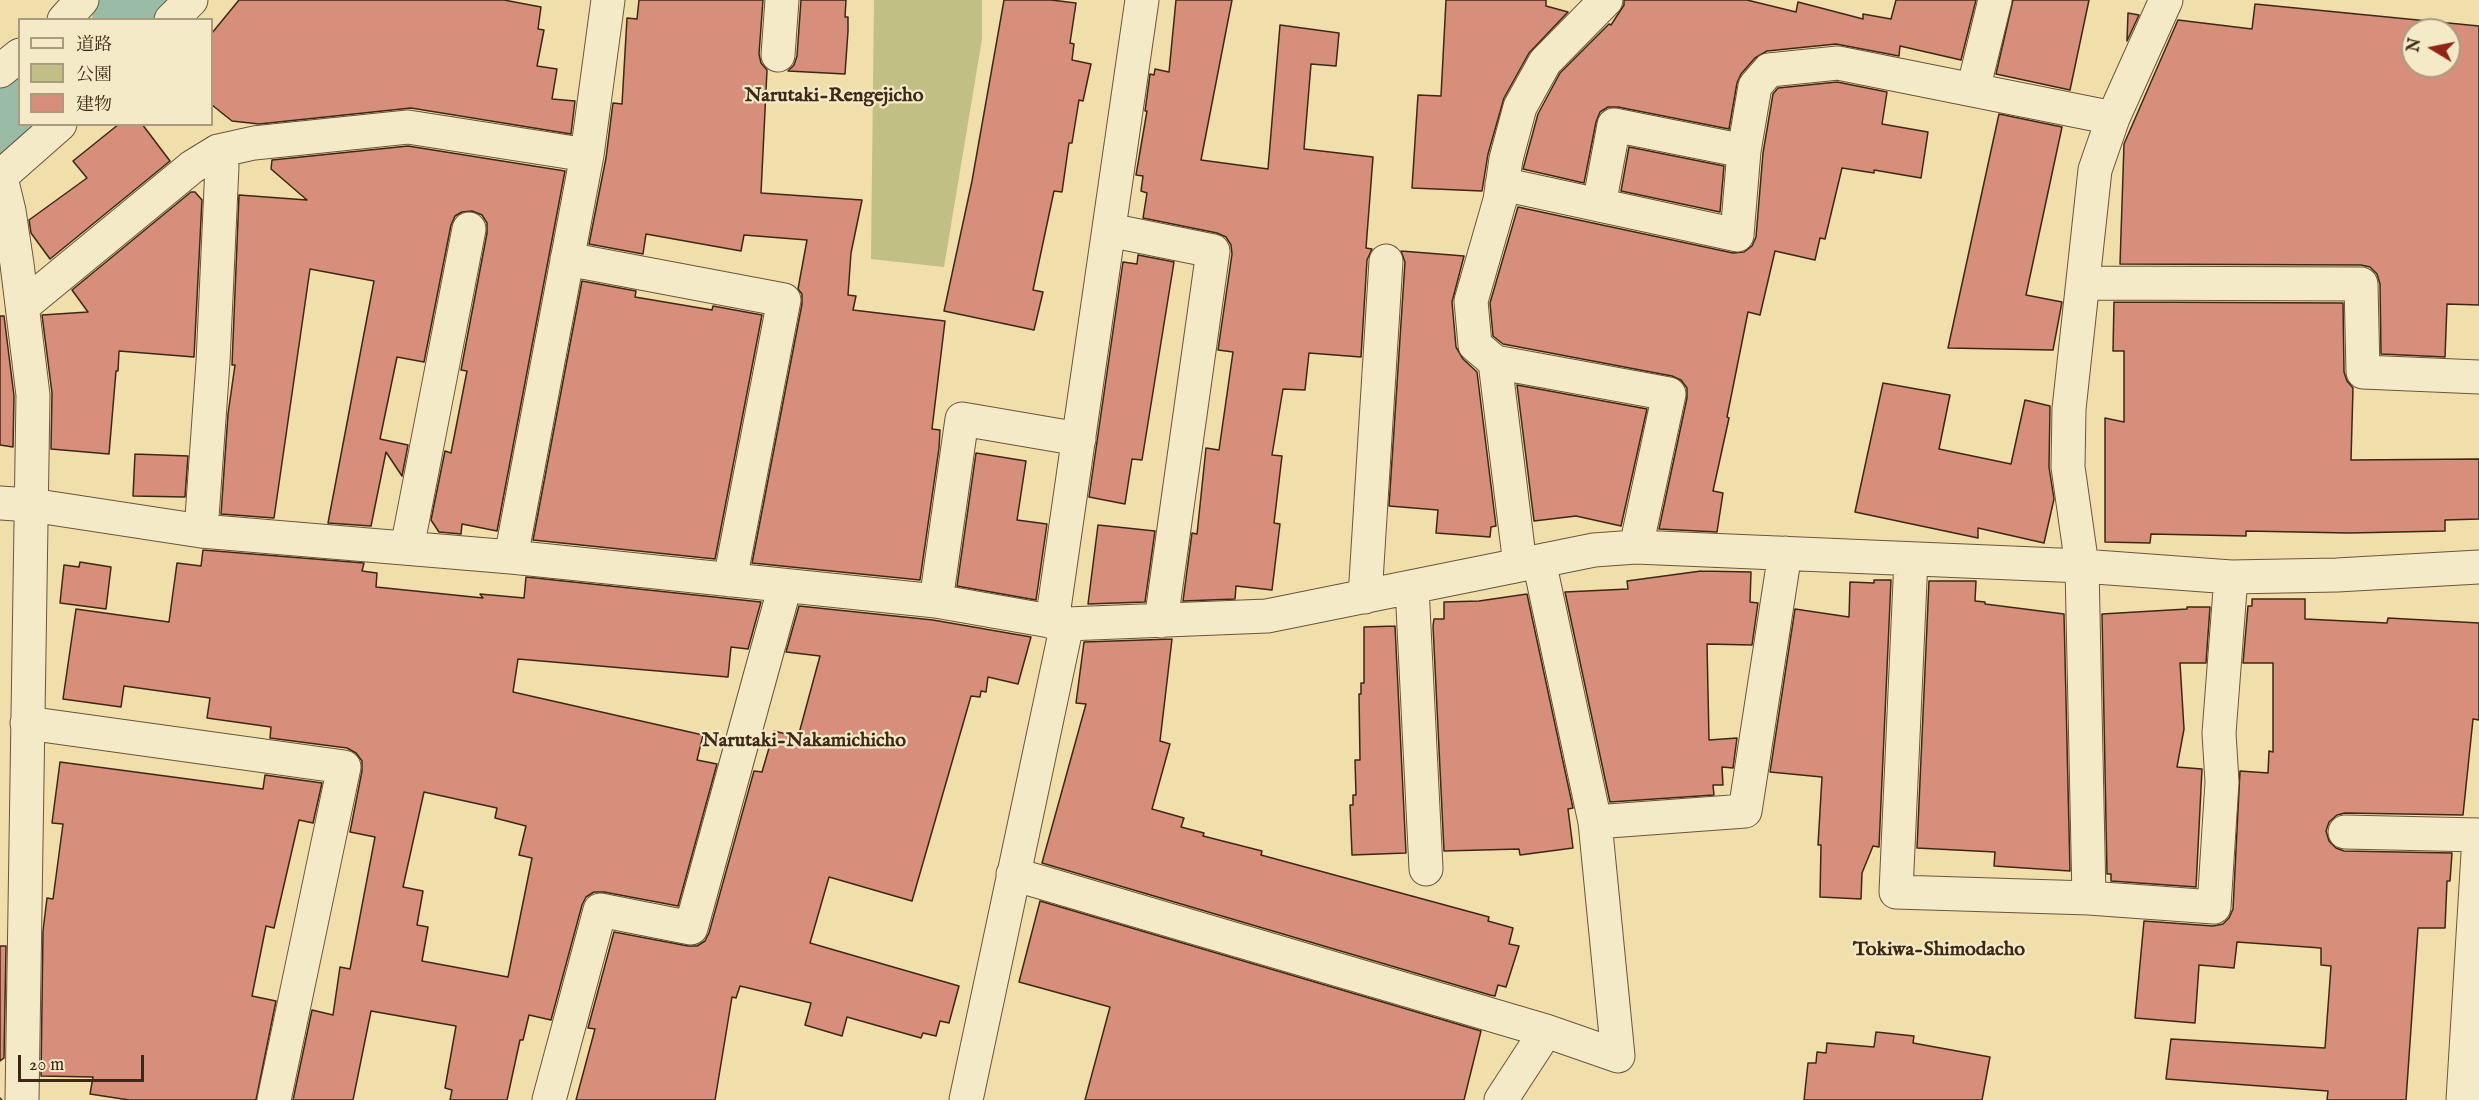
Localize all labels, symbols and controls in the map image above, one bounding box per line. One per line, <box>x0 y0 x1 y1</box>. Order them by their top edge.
legend <box>18 18 213 126</box>
north arrow <box>2401 18 2461 78</box>
text: 道路 <box>76 34 112 57</box>
text: N <box>2404 37 2426 54</box>
text: 公園 <box>76 64 112 87</box>
district label: Narutaki-Rengejicho <box>745 85 923 109</box>
text: 建物 <box>76 94 112 117</box>
district label: Narutaki-Nakamichicho <box>702 730 906 754</box>
district label: Tokiwa-Shimodacho <box>1853 939 2025 963</box>
scale bar <box>21 1043 147 1081</box>
text: 20 m <box>29 1054 64 1077</box>

